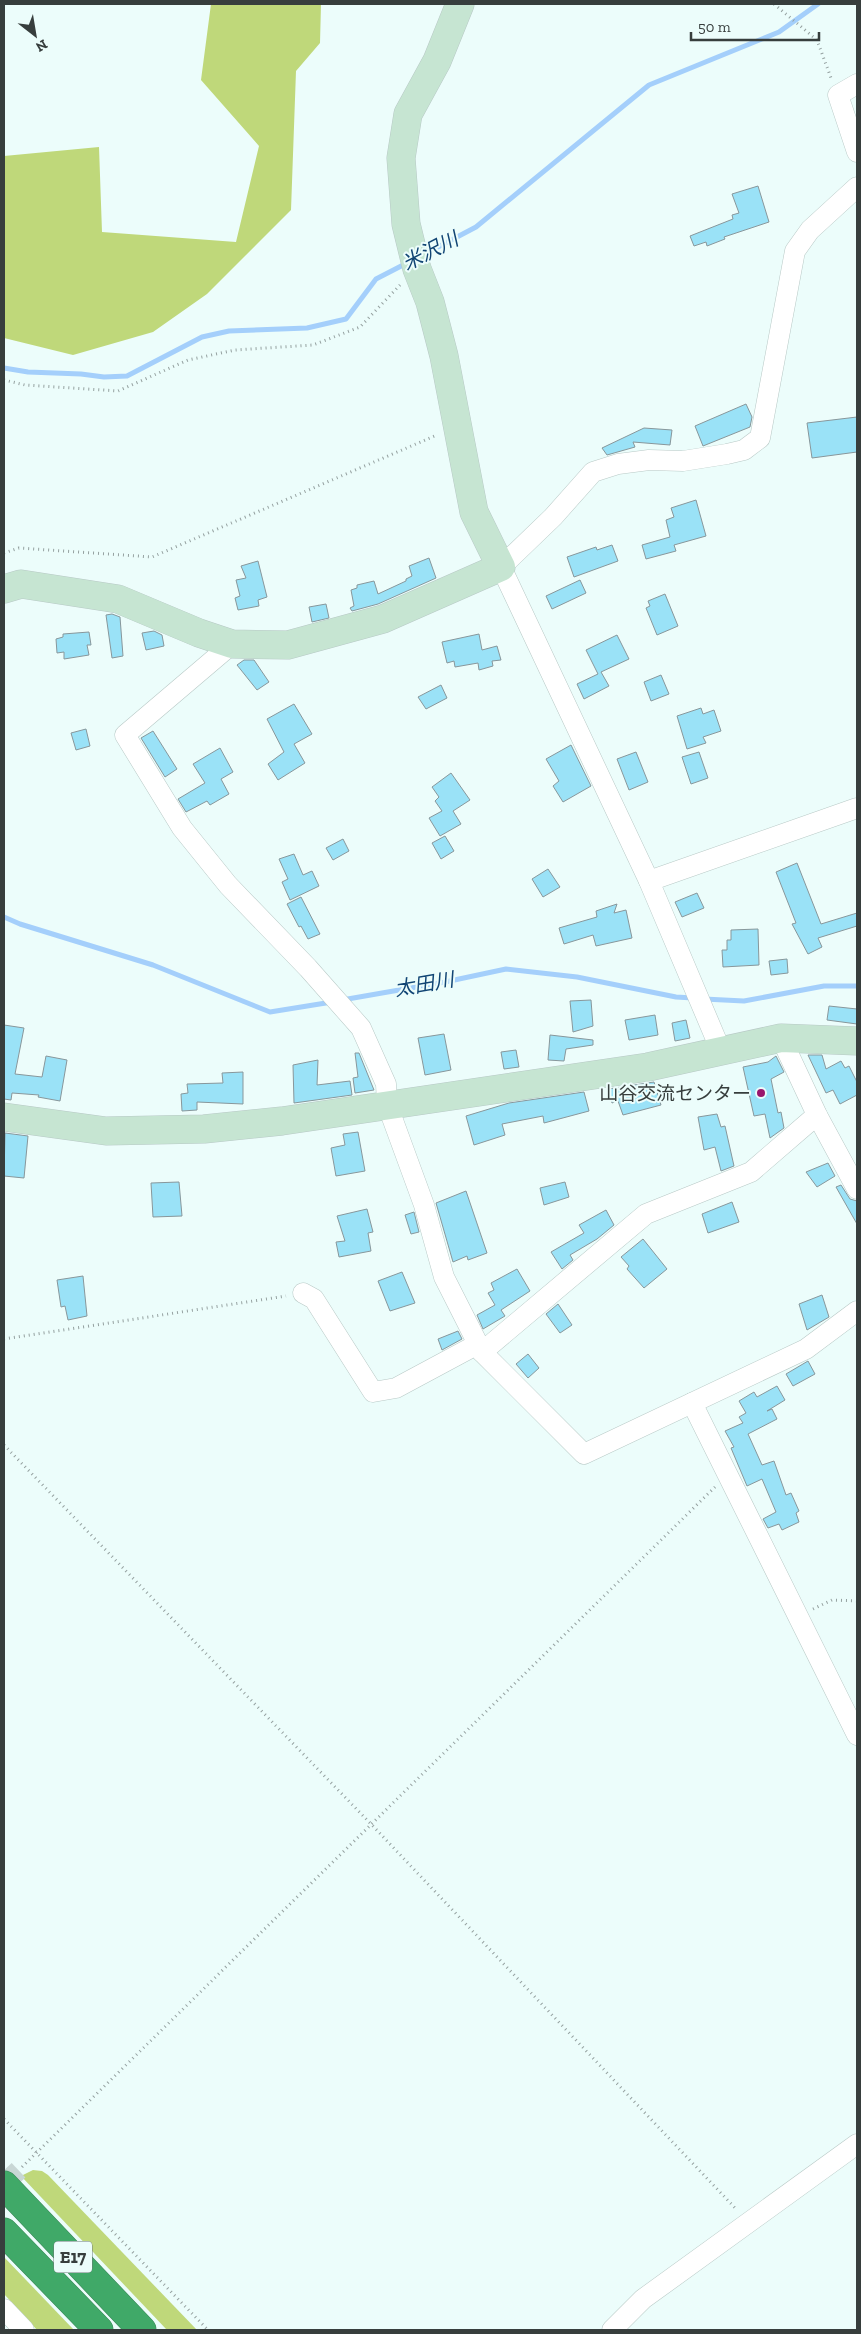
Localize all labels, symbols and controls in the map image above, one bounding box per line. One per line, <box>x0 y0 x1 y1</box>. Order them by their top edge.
north arrow <box>10 10 60 60</box>
scale bar <box>691 10 818 42</box>
text: 50 m <box>698 18 731 36</box>
text: N <box>32 36 50 56</box>
water label: 米沢川 <box>398 226 464 275</box>
water label: 太田川 <box>392 967 458 1001</box>
place label: 山谷交流センター <box>599 1082 751 1105</box>
marker: 山谷交流センター <box>755 1087 767 1099</box>
road number: E17 <box>54 2242 92 2272</box>

